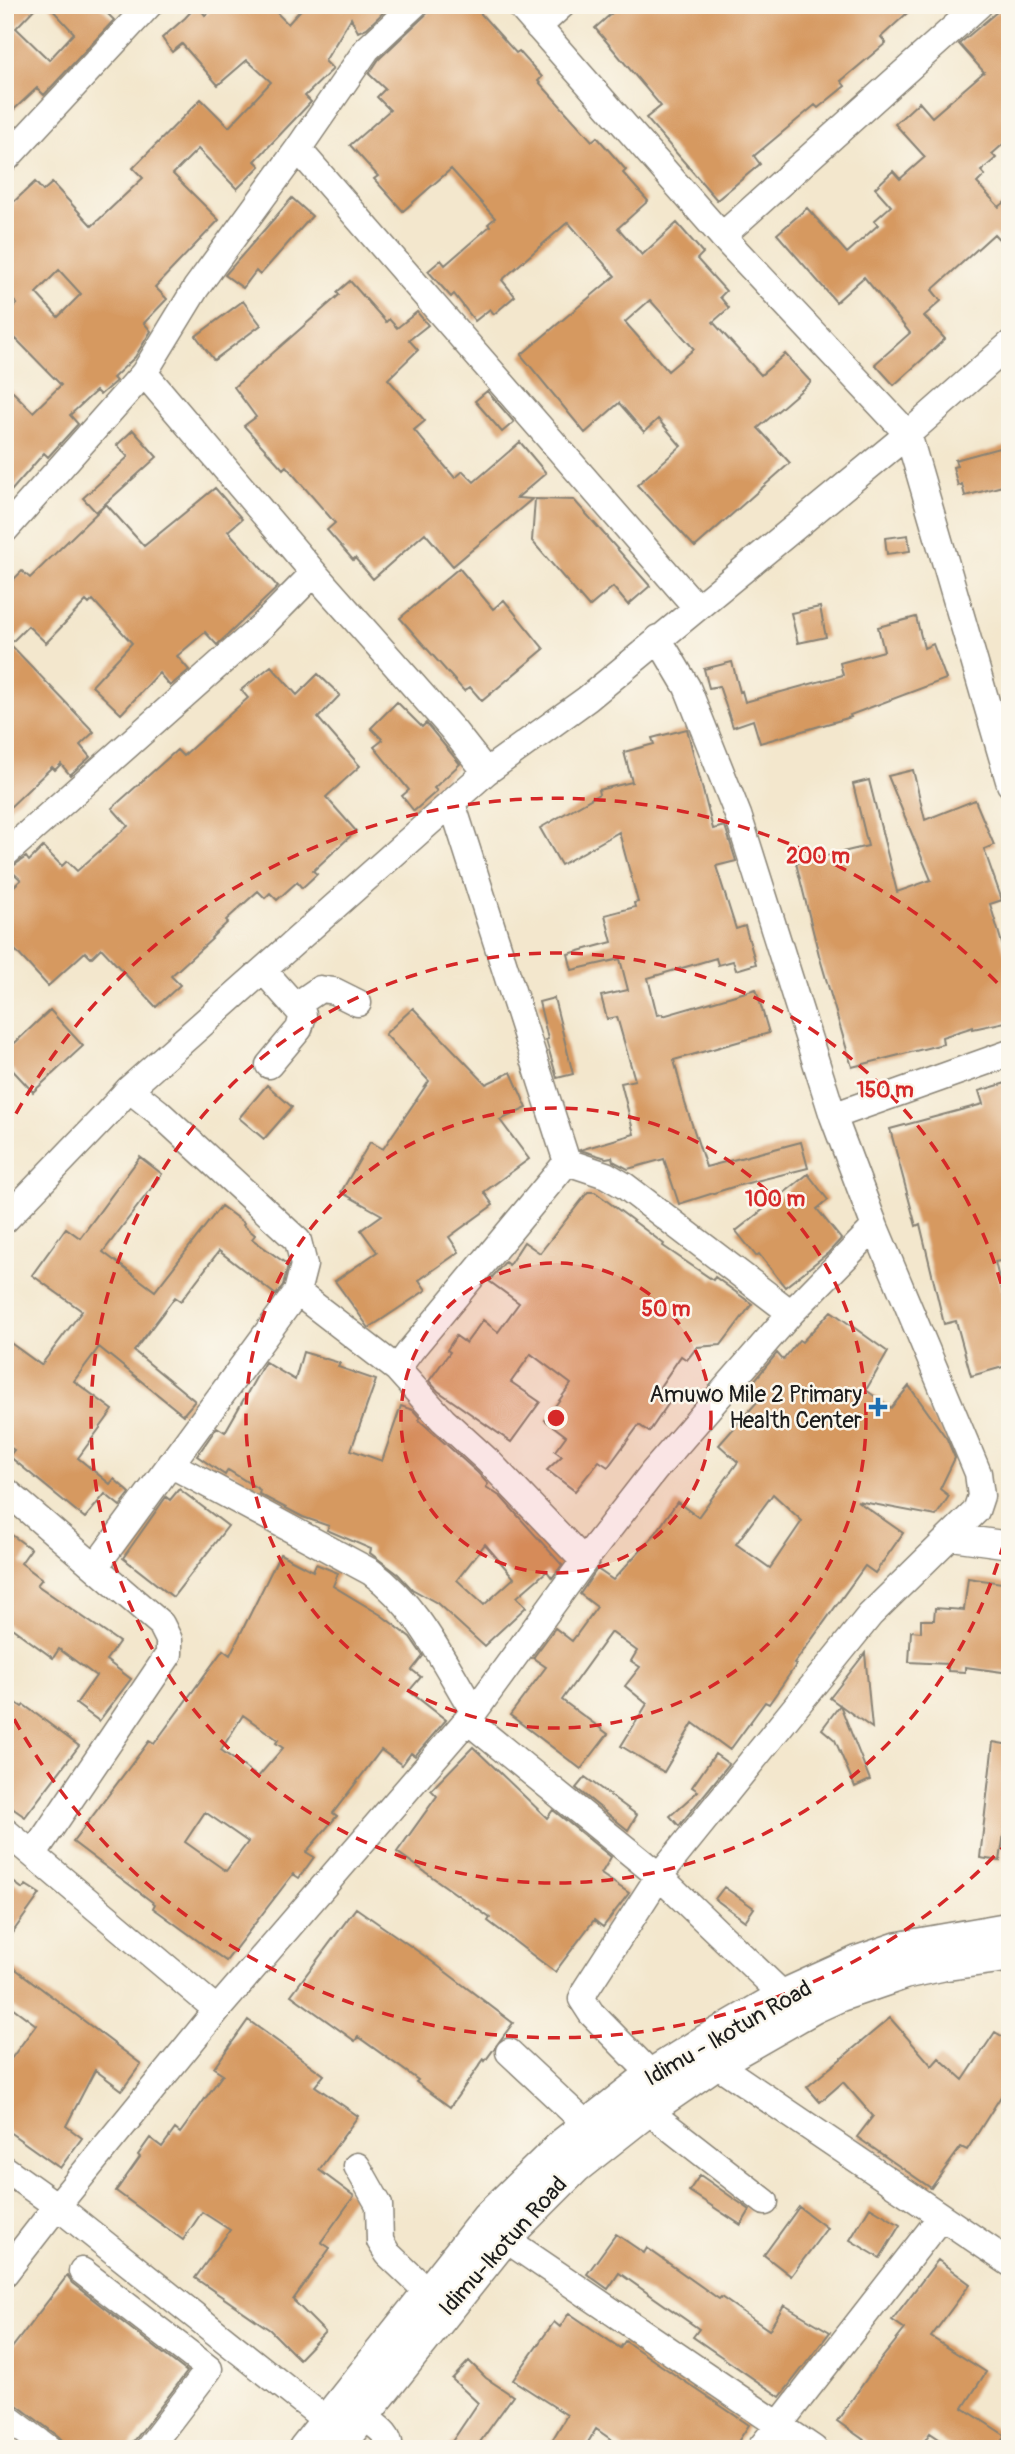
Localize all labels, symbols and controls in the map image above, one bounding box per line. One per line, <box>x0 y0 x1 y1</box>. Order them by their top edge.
text: 200 m <box>786 843 850 870</box>
text: 150 m <box>856 1077 914 1104</box>
text: 100 m <box>745 1186 805 1213</box>
text: 50 m <box>642 1296 691 1323</box>
place label: Amuwo Mile 2 Primary Health Center <box>649 1380 862 1435</box>
marker: Amuwo Mile 2 Primary Health Center <box>868 1397 888 1417</box>
centre of rings <box>544 1406 568 1430</box>
street label: Idimu - Ikotun Road <box>639 1973 817 2093</box>
street label: Idimu-Ikotun Road <box>433 2170 573 2322</box>

